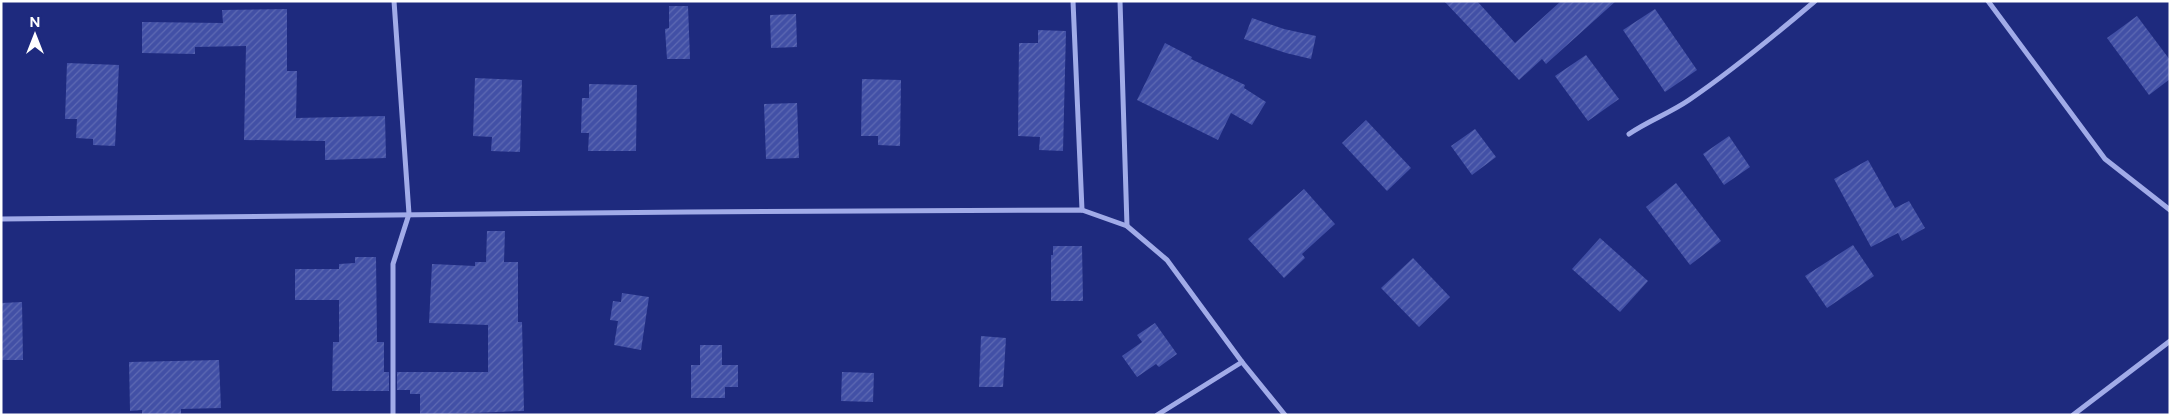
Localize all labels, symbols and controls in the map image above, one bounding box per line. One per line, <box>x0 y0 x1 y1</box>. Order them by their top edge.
north arrow <box>10 10 60 60</box>
text: N <box>30 14 40 31</box>

